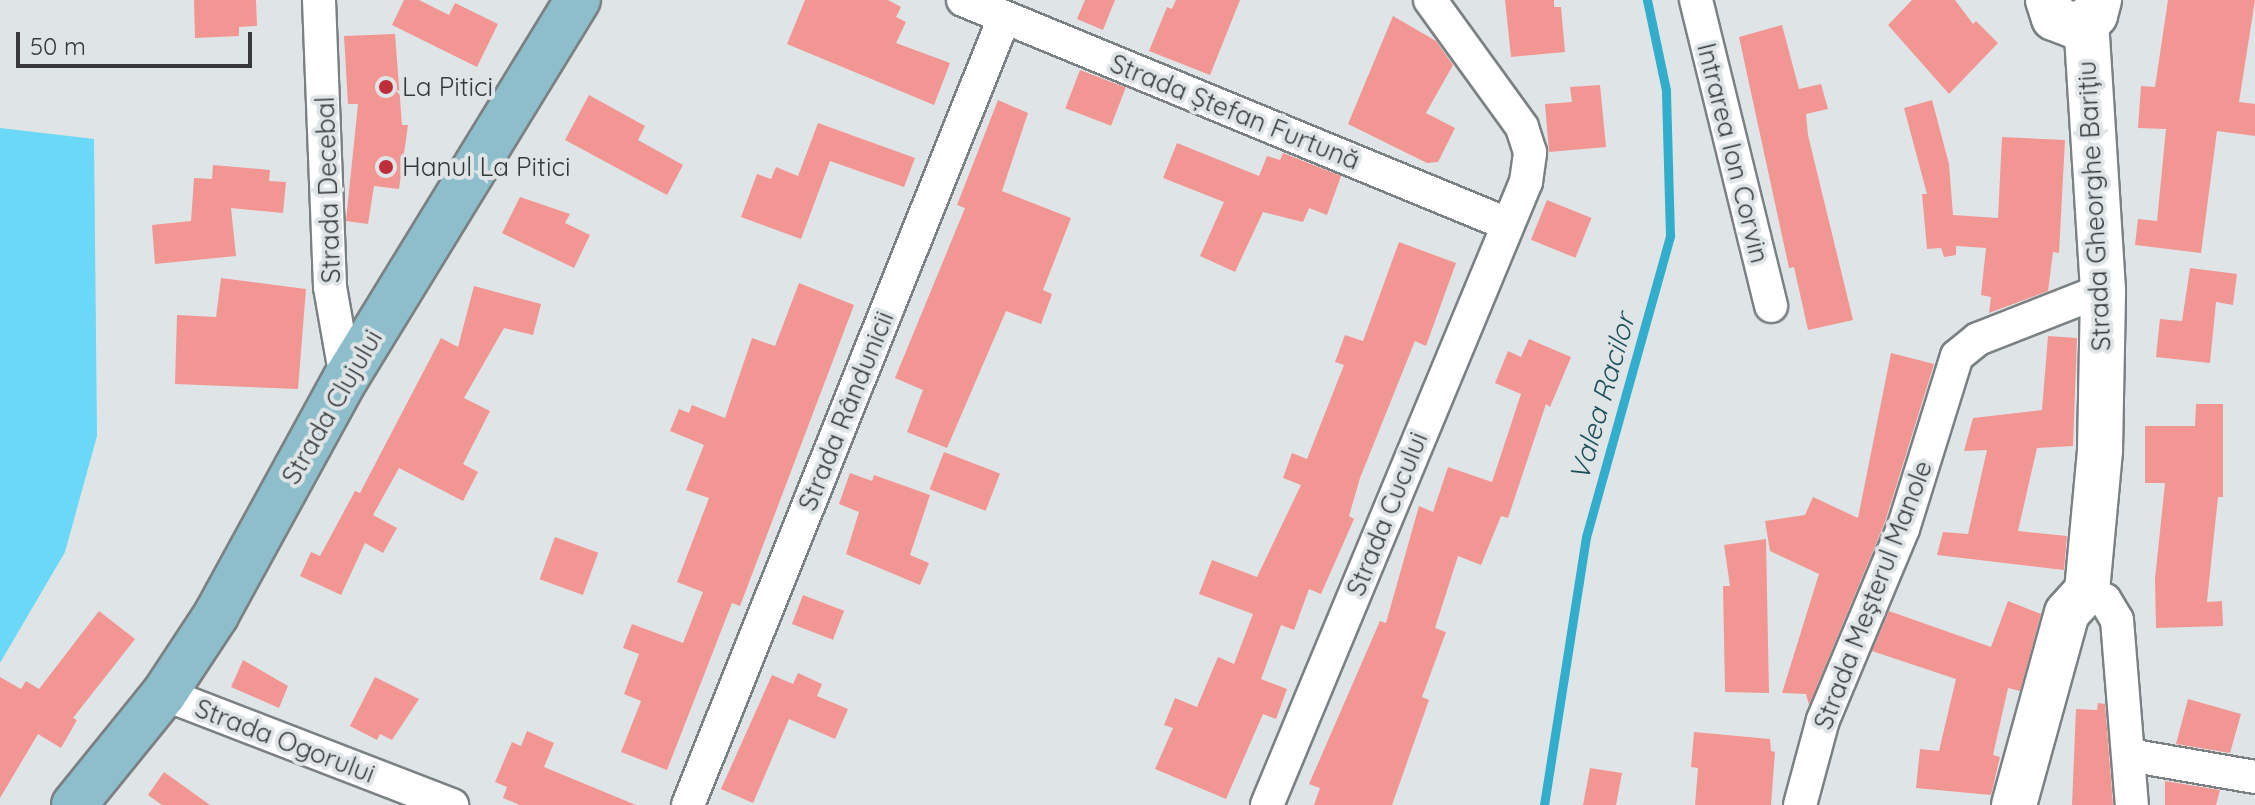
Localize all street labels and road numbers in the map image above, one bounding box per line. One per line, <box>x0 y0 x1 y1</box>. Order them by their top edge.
street label: Intrarea Ion Corvin <box>1691 40 1775 266</box>
street label: Strada Ștefan Furtună <box>1106 48 1364 176</box>
street label: Strada Gheorghe Barițiu <box>2071 60 2117 352</box>
street label: Strada Decebal <box>309 96 347 284</box>
street label: Strada Rândunicii <box>792 307 900 515</box>
street label: Strada Clujului <box>275 324 389 490</box>
street label: Strada Cucului <box>1340 428 1434 600</box>
street label: Strada Meșterul Manole <box>1807 456 1939 734</box>
street label: Strada Ogorului <box>191 692 379 790</box>

